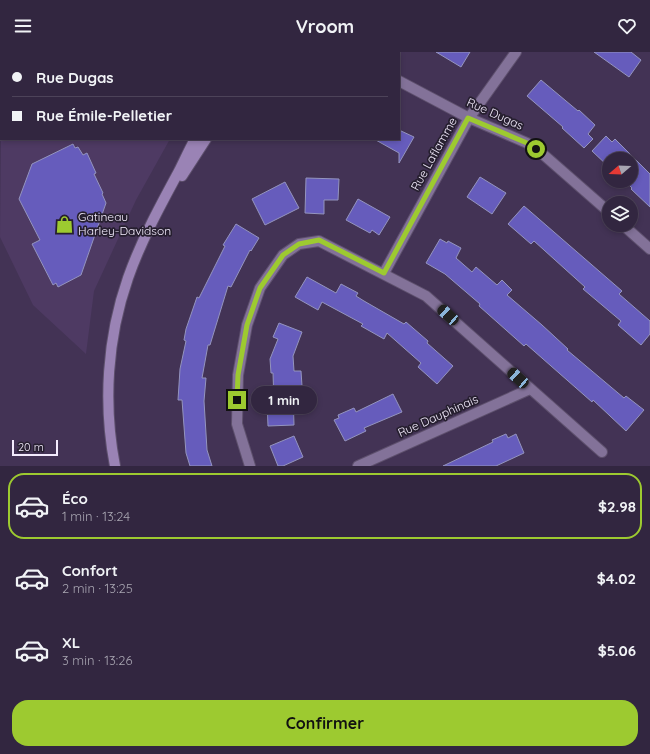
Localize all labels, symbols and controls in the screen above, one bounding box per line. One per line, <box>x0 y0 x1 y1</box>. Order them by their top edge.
icon: menu <box>12 15 34 37</box>
text: Vroom <box>296 15 354 38</box>
icon: heart <box>616 15 638 37</box>
text: Rue Dugas <box>36 68 114 87</box>
street label: Rue Dugas <box>465 94 526 133</box>
text: Rue Émile-Pelletier <box>36 106 172 125</box>
street label: Rue Laflamme <box>407 114 460 193</box>
route start <box>527 140 545 158</box>
north arrow <box>602 152 638 188</box>
map controls <box>602 152 638 232</box>
button: layers <box>602 196 638 232</box>
place label: Gatineau Harley-Davidson <box>78 209 171 238</box>
shop icon: Gatineau Harley-Davidson <box>55 214 75 234</box>
car <box>435 303 461 327</box>
car <box>505 366 531 390</box>
callout: 1 min <box>251 386 317 414</box>
route end <box>228 391 246 409</box>
street label: Rue Dauphinais <box>395 391 481 440</box>
text: 1 min <box>268 392 300 408</box>
scale bar <box>12 438 58 457</box>
text: 20 m <box>18 440 44 454</box>
icon: car <box>14 488 50 524</box>
text: Éco <box>62 489 88 508</box>
text: $2.98 <box>598 497 636 516</box>
text: 1 min · 13:24 <box>62 508 130 524</box>
icon: car <box>14 560 50 596</box>
text: Confort <box>62 561 118 580</box>
text: $4.02 <box>597 569 636 588</box>
text: 2 min · 13:25 <box>62 580 133 596</box>
icon: car <box>14 632 50 668</box>
text: XL <box>62 633 80 652</box>
text: $5.06 <box>598 641 636 660</box>
text: 3 min · 13:26 <box>62 652 132 668</box>
button: Confirmer <box>12 700 638 746</box>

